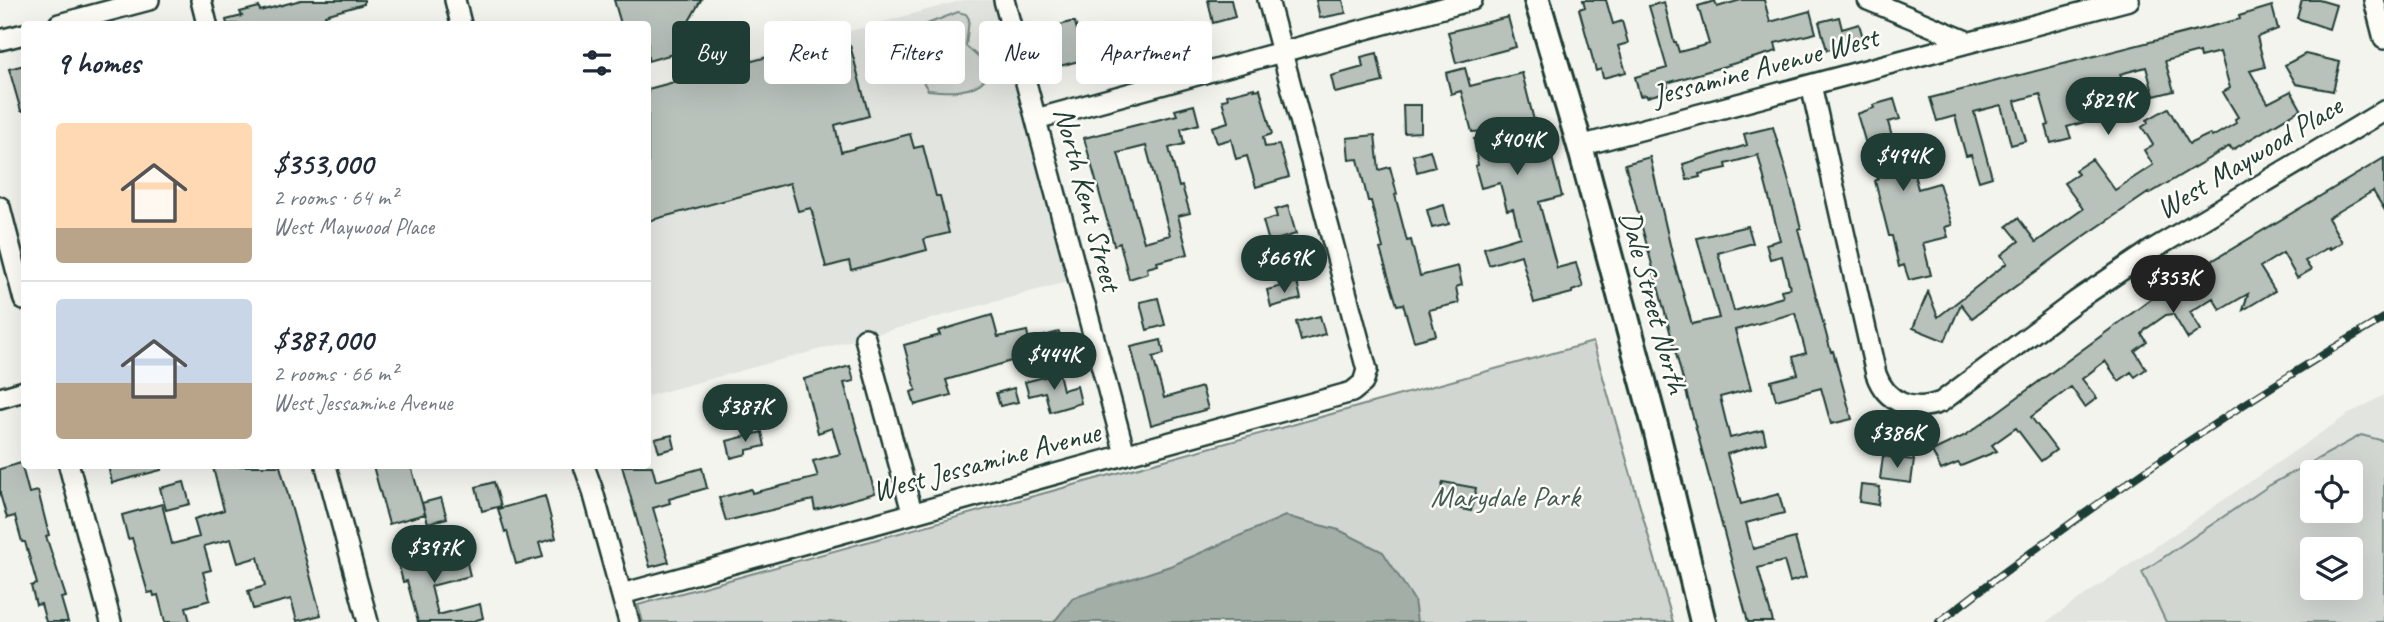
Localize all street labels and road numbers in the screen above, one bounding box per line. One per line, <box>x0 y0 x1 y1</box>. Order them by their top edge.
street label: Jessamine Avenue West <box>1646 17 1885 115</box>
street label: West Maywood Place <box>2149 85 2351 227</box>
street label: North Kent Street <box>1045 103 1132 298</box>
street label: Dale Street North <box>1611 206 1697 400</box>
street label: West Jessamine Avenue <box>868 412 1106 510</box>

